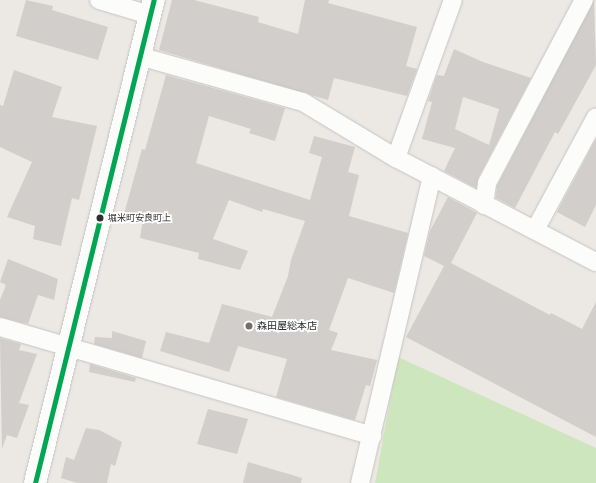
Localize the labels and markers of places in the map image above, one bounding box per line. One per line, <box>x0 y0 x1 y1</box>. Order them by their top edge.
marker: 堀米町安良町上 <box>95 213 105 223</box>
place label: 堀米町安良町上 <box>108 213 171 223</box>
place label: 森田屋総本店 <box>257 320 317 332</box>
marker: 森田屋総本店 <box>244 321 254 331</box>

